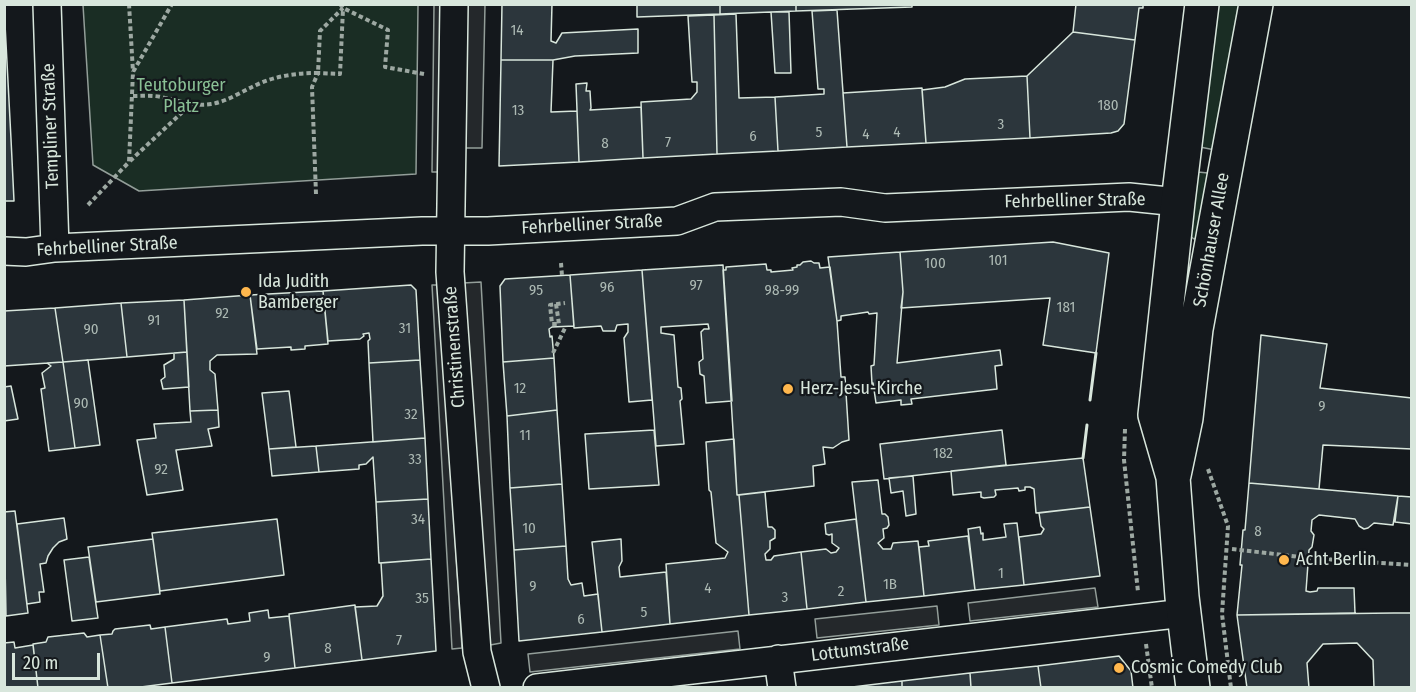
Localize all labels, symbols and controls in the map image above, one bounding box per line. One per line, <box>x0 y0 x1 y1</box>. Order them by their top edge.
house number: 14 <box>510 22 524 40</box>
street label: Templiner Straße <box>38 63 64 189</box>
park label: Teutoburger Platz <box>136 75 226 118</box>
house number: 180 <box>1097 97 1119 115</box>
house number: 13 <box>512 102 524 120</box>
house number: 3 <box>998 116 1004 134</box>
house number: 5 <box>816 124 822 142</box>
house number: 4 <box>893 124 901 142</box>
house number: 4 <box>862 126 870 144</box>
house number: 6 <box>749 128 757 146</box>
house number: 7 <box>665 134 671 152</box>
house number: 8 <box>601 135 609 153</box>
street label: Schönhauser Allee <box>1190 171 1234 309</box>
street label: Fehrbelliner Straße <box>1004 189 1146 213</box>
street label: Fehrbelliner Straße <box>521 211 663 239</box>
street label: Fehrbelliner Straße <box>36 233 178 261</box>
house number: 101 <box>988 252 1008 270</box>
house number: 100 <box>924 255 946 273</box>
place label: Ida Judith Bamberger <box>258 271 338 314</box>
house number: 97 <box>689 277 703 295</box>
house number: 96 <box>600 279 614 297</box>
house number: 95 <box>529 282 543 300</box>
house number: 98-99 <box>765 282 799 300</box>
marker: Ida Judith Bamberger <box>239 285 253 299</box>
street label: Christinenstraße <box>440 285 470 409</box>
house number: 181 <box>1057 299 1075 317</box>
house number: 92 <box>215 305 229 323</box>
house number: 91 <box>148 312 160 330</box>
house number: 31 <box>399 320 411 338</box>
house number: 90 <box>83 321 99 339</box>
place label: Herz-Jesu-Kirche <box>800 378 922 400</box>
house number: 12 <box>514 380 526 398</box>
marker: Herz-Jesu-Kirche <box>781 382 795 396</box>
house number: 90 <box>73 395 89 413</box>
house number: 9 <box>1318 398 1326 416</box>
house number: 32 <box>404 406 418 424</box>
house number: 11 <box>519 427 531 445</box>
house number: 182 <box>933 445 953 463</box>
house number: 33 <box>408 451 422 469</box>
house number: 92 <box>154 461 168 479</box>
house number: 34 <box>411 511 425 529</box>
house number: 10 <box>522 520 536 538</box>
house number: 8 <box>1254 523 1262 541</box>
place label: Acht Berlin <box>1296 549 1377 571</box>
marker: Acht Berlin <box>1277 553 1291 567</box>
house number: 1 <box>998 565 1004 583</box>
house number: 1B <box>883 576 897 594</box>
house number: 9 <box>529 578 537 596</box>
house number: 4 <box>704 580 712 598</box>
house number: 2 <box>838 583 844 601</box>
house number: 3 <box>782 589 788 607</box>
house number: 35 <box>415 590 429 608</box>
house number: 5 <box>641 604 647 622</box>
house number: 6 <box>577 611 585 629</box>
house number: 7 <box>396 632 402 650</box>
street label: Lottumstraße <box>810 633 910 667</box>
house number: 8 <box>324 640 332 658</box>
scale bar <box>15 641 104 679</box>
house number: 9 <box>263 649 271 667</box>
text: 20 m <box>23 652 58 674</box>
place label: Cosmic Comedy Club <box>1131 657 1283 679</box>
marker: Cosmic Comedy Club <box>1112 661 1126 675</box>

